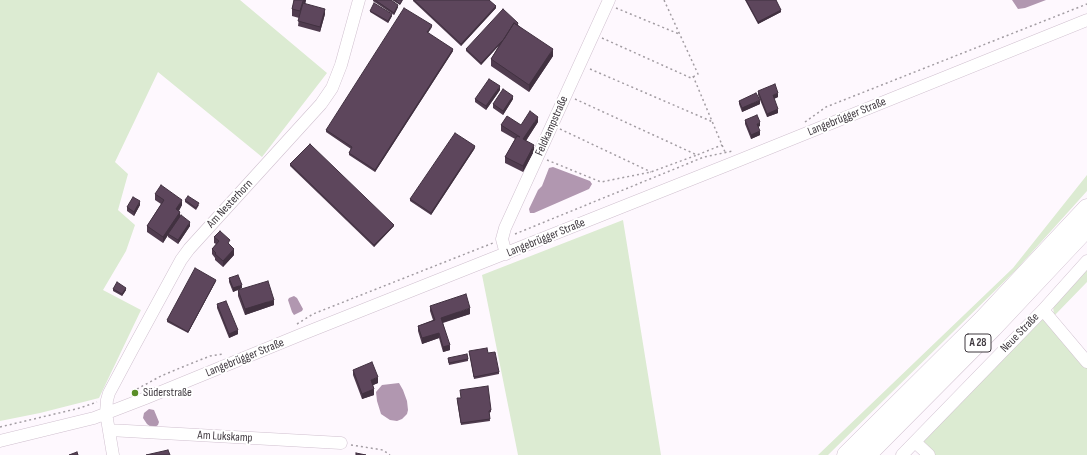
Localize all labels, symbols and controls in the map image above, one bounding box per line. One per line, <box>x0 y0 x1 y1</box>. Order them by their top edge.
street label: Feldkampstraße <box>532 94 572 158</box>
street label: Langebrügger Straße <box>806 95 888 139</box>
street label: Am Nesterhorn <box>204 177 256 231</box>
street label: Langebrügger Straße <box>505 216 587 260</box>
street label: Neue Straße <box>998 310 1042 356</box>
road number: A 28 <box>965 334 991 352</box>
street label: Langebrügger Straße <box>204 336 286 380</box>
place label: Süderstraße <box>143 386 192 400</box>
marker: Süderstraße <box>130 388 140 398</box>
street label: Am Lukskamp <box>197 428 253 446</box>

